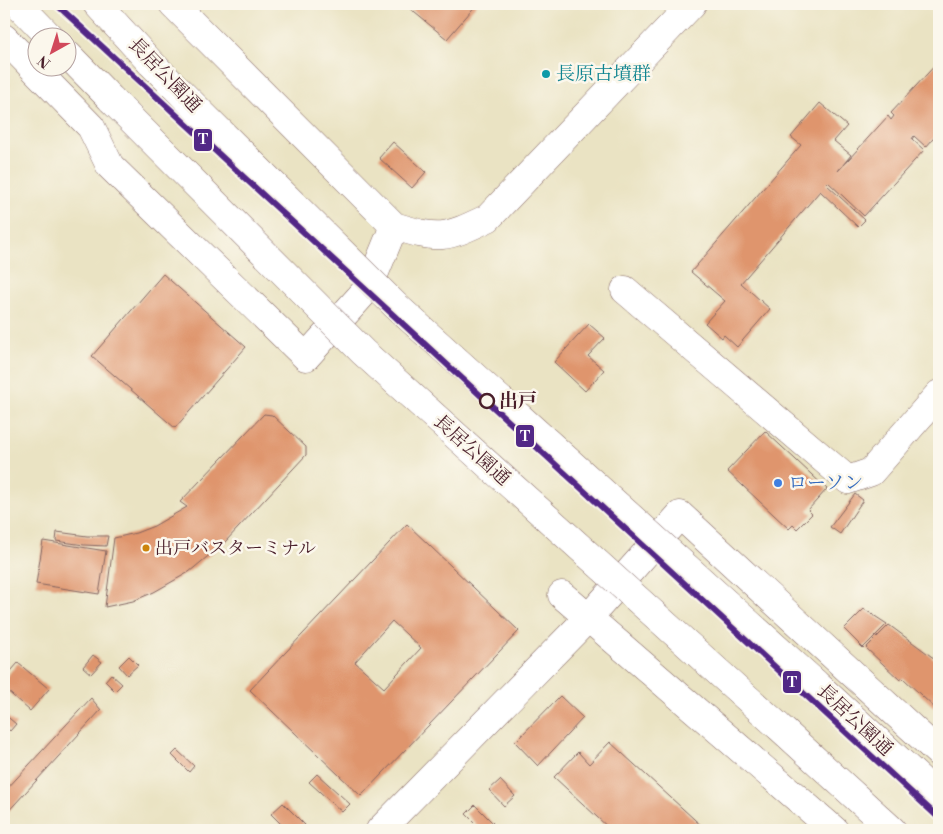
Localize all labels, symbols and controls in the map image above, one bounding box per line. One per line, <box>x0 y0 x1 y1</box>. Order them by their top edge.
north arrow <box>28 28 78 78</box>
street label: 長居公園通 <box>123 32 207 118</box>
text: N <box>34 51 54 72</box>
place label: 長原古墳群 <box>556 62 651 86</box>
marker: 長原古墳群 <box>540 68 552 80</box>
line badge: T <box>193 128 213 152</box>
text: T <box>198 131 208 149</box>
place label: 出戸 <box>499 389 537 413</box>
marker: 出戸 <box>479 393 495 409</box>
street label: 長居公園通 <box>429 409 515 491</box>
line badge: T <box>515 424 535 448</box>
text: T <box>520 428 530 446</box>
place label: ローソン <box>788 471 863 495</box>
marker: ローソン <box>772 477 784 489</box>
place label: 出戸バスターミナル <box>155 537 316 560</box>
marker: 出戸バスターミナル <box>141 543 151 553</box>
line badge: T <box>782 670 802 694</box>
text: T <box>787 674 797 692</box>
street label: 長居公園通 <box>812 679 898 761</box>

